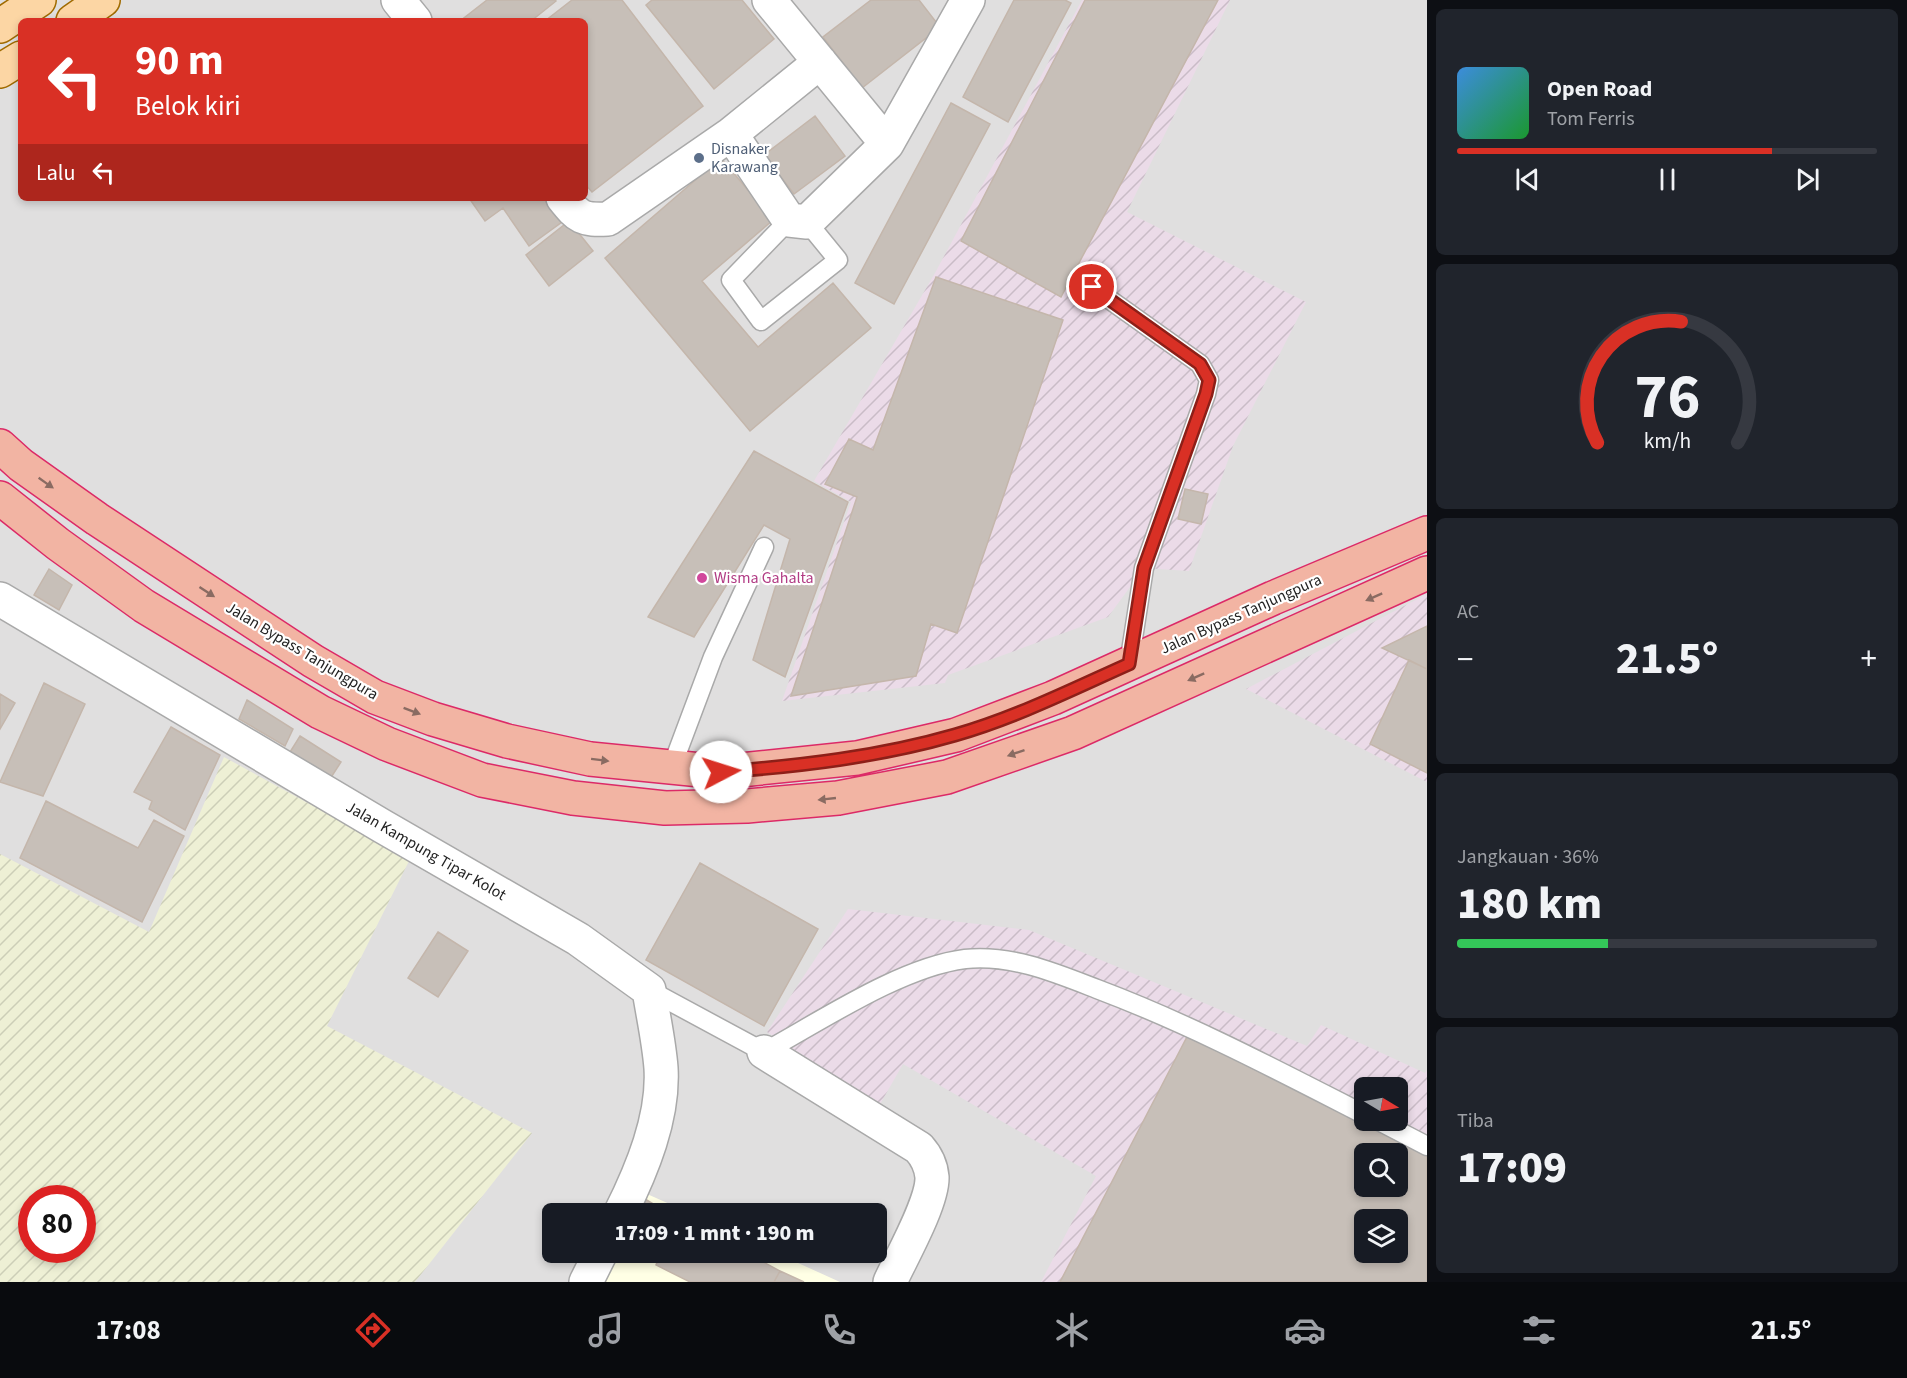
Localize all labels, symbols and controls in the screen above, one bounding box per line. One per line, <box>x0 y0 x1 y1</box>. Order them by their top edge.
text: 90 m <box>135 31 224 91</box>
icon: left <box>36 42 114 120</box>
text: Open Road <box>1547 73 1652 105</box>
text: Belok kiri <box>135 87 241 126</box>
text: Tom Ferris <box>1547 105 1635 133</box>
place label: Disnaker Karawang <box>711 138 778 178</box>
marker: Disnaker Karawang <box>692 151 706 165</box>
icon: left <box>87 156 120 189</box>
text: Lalu <box>36 157 75 189</box>
icon: previous <box>1511 163 1544 196</box>
icon: pause <box>1651 163 1684 196</box>
icon: next <box>1791 163 1824 196</box>
pin <box>1066 261 1117 312</box>
icon: arrive <box>1075 270 1108 303</box>
text: 76 <box>1634 354 1700 443</box>
text: km/h <box>1643 427 1691 458</box>
one-way arrow <box>37 477 53 489</box>
place label: Wisma Gahalta <box>714 567 814 589</box>
street label: Jalan Bypass Tanjungpura <box>1157 568 1325 660</box>
marker: Wisma Gahalta <box>695 571 709 585</box>
one-way arrow <box>199 587 215 598</box>
one-way arrow <box>1364 592 1382 602</box>
street label: Jalan Bypass Tanjungpura <box>222 597 382 705</box>
text: AC <box>1457 598 1479 626</box>
text: 21.5° <box>1616 627 1718 691</box>
text: − <box>1457 636 1473 683</box>
text: + <box>1861 636 1877 683</box>
one-way arrow <box>1188 673 1205 682</box>
one-way arrow <box>403 706 421 716</box>
position arrow <box>689 740 753 804</box>
one-way arrow <box>1007 748 1025 758</box>
one-way arrow <box>590 756 609 765</box>
one-way arrow <box>818 794 837 804</box>
street label: Jalan Kampung Tipar Kolot <box>342 796 511 906</box>
text: Jangkauan · 36% <box>1457 843 1599 871</box>
text: 180 km <box>1457 872 1602 936</box>
north arrow <box>1354 1077 1408 1131</box>
map controls <box>1354 1077 1408 1263</box>
text: Tiba <box>1457 1107 1494 1135</box>
text: 17:09 <box>1457 1136 1567 1200</box>
button: search <box>1354 1143 1408 1197</box>
speed limit sign: 80 <box>18 1185 96 1263</box>
button: layers <box>1354 1209 1408 1263</box>
text: 17:09 · 1 mnt · 190 m <box>614 1217 815 1249</box>
icon: directions <box>352 1309 394 1351</box>
icon: music <box>585 1309 627 1351</box>
icon: phone <box>818 1309 860 1351</box>
icon: climate <box>1051 1309 1093 1351</box>
icon: car <box>1284 1309 1326 1351</box>
icon: filters <box>1518 1309 1560 1351</box>
text: 17:08 <box>96 1311 161 1350</box>
text: 21.5° <box>1751 1311 1811 1350</box>

